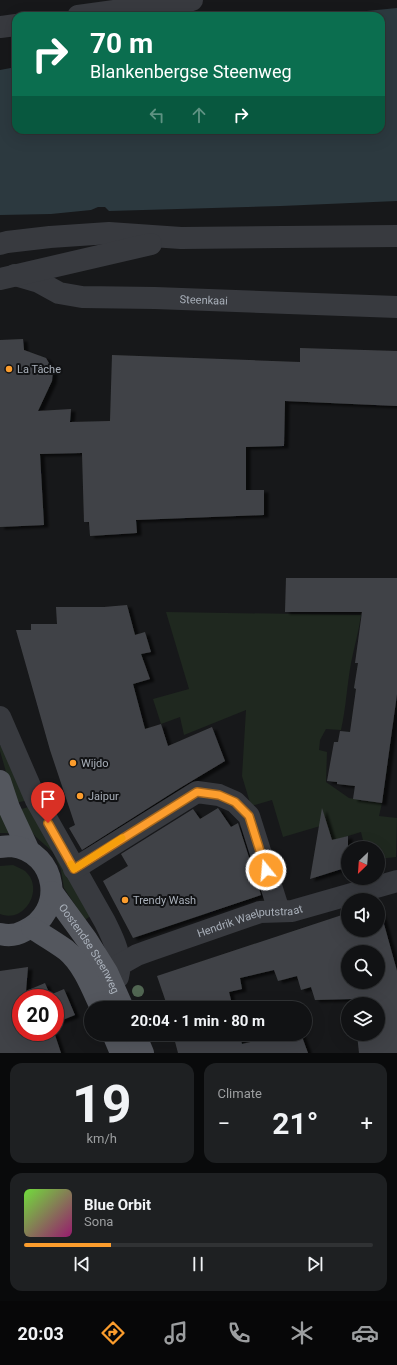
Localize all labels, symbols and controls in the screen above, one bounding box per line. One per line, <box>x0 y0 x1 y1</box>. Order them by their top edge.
text: 70 m <box>90 27 153 60</box>
icon: right <box>24 28 76 80</box>
text: Blankenbergse Steenweg <box>90 61 292 82</box>
icon: left <box>146 104 168 126</box>
icon: ahead <box>188 104 210 126</box>
icon: right <box>230 104 252 126</box>
street label: Steenkaai <box>179 293 228 308</box>
place label: La Tâche <box>17 363 61 376</box>
marker: La Tâche <box>4 364 14 374</box>
place label: Wijdo <box>81 757 109 770</box>
marker: Wijdo <box>68 758 78 768</box>
pin <box>31 782 65 823</box>
icon: arrive <box>37 788 59 810</box>
place label: Jaipur <box>88 790 119 803</box>
marker: Jaipur <box>75 791 85 801</box>
north arrow <box>341 841 385 885</box>
map controls <box>341 841 385 1041</box>
position arrow <box>245 849 287 891</box>
button: sound <box>341 893 385 937</box>
place label: Trendy Wash <box>133 894 196 907</box>
marker: Trendy Wash <box>120 895 130 905</box>
street label: Oostendse Steenweg <box>56 901 122 996</box>
street label: Hendrik Waelputstraat <box>195 902 305 940</box>
button: search <box>341 945 385 989</box>
speed limit sign: 20 <box>12 989 64 1041</box>
button: layers <box>341 997 385 1041</box>
text: 20:04 · 1 min · 80 m <box>131 1012 265 1030</box>
text: 19 <box>72 1074 132 1135</box>
text: Climate <box>218 1086 262 1101</box>
text: 21° <box>272 1106 318 1141</box>
text: − <box>218 1111 230 1136</box>
text: + <box>361 1111 373 1136</box>
text: km/h <box>86 1131 117 1146</box>
text: Blue Orbit <box>84 1196 151 1214</box>
text: Sona <box>84 1214 113 1229</box>
icon: previous <box>71 1253 93 1275</box>
icon: pause <box>187 1253 209 1275</box>
icon: next <box>304 1253 326 1275</box>
icon: directions <box>99 1319 127 1347</box>
icon: music <box>162 1319 190 1347</box>
icon: phone <box>225 1319 253 1347</box>
icon: climate <box>288 1319 316 1347</box>
icon: car <box>351 1319 379 1347</box>
text: 20:03 <box>18 1323 64 1344</box>

